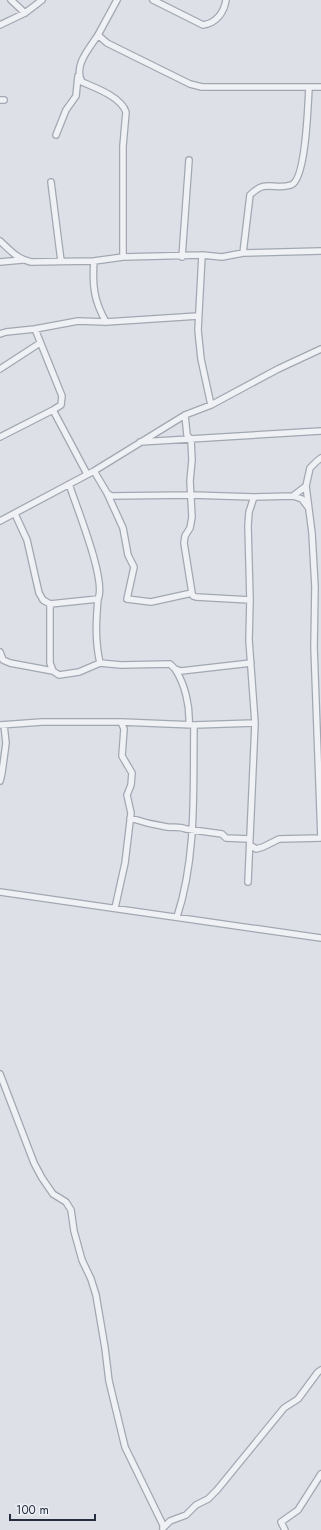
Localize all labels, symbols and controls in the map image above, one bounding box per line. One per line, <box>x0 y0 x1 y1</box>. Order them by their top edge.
scale bar <box>10 1496 95 1522</box>
text: 100 m <box>16 1501 49 1519</box>

